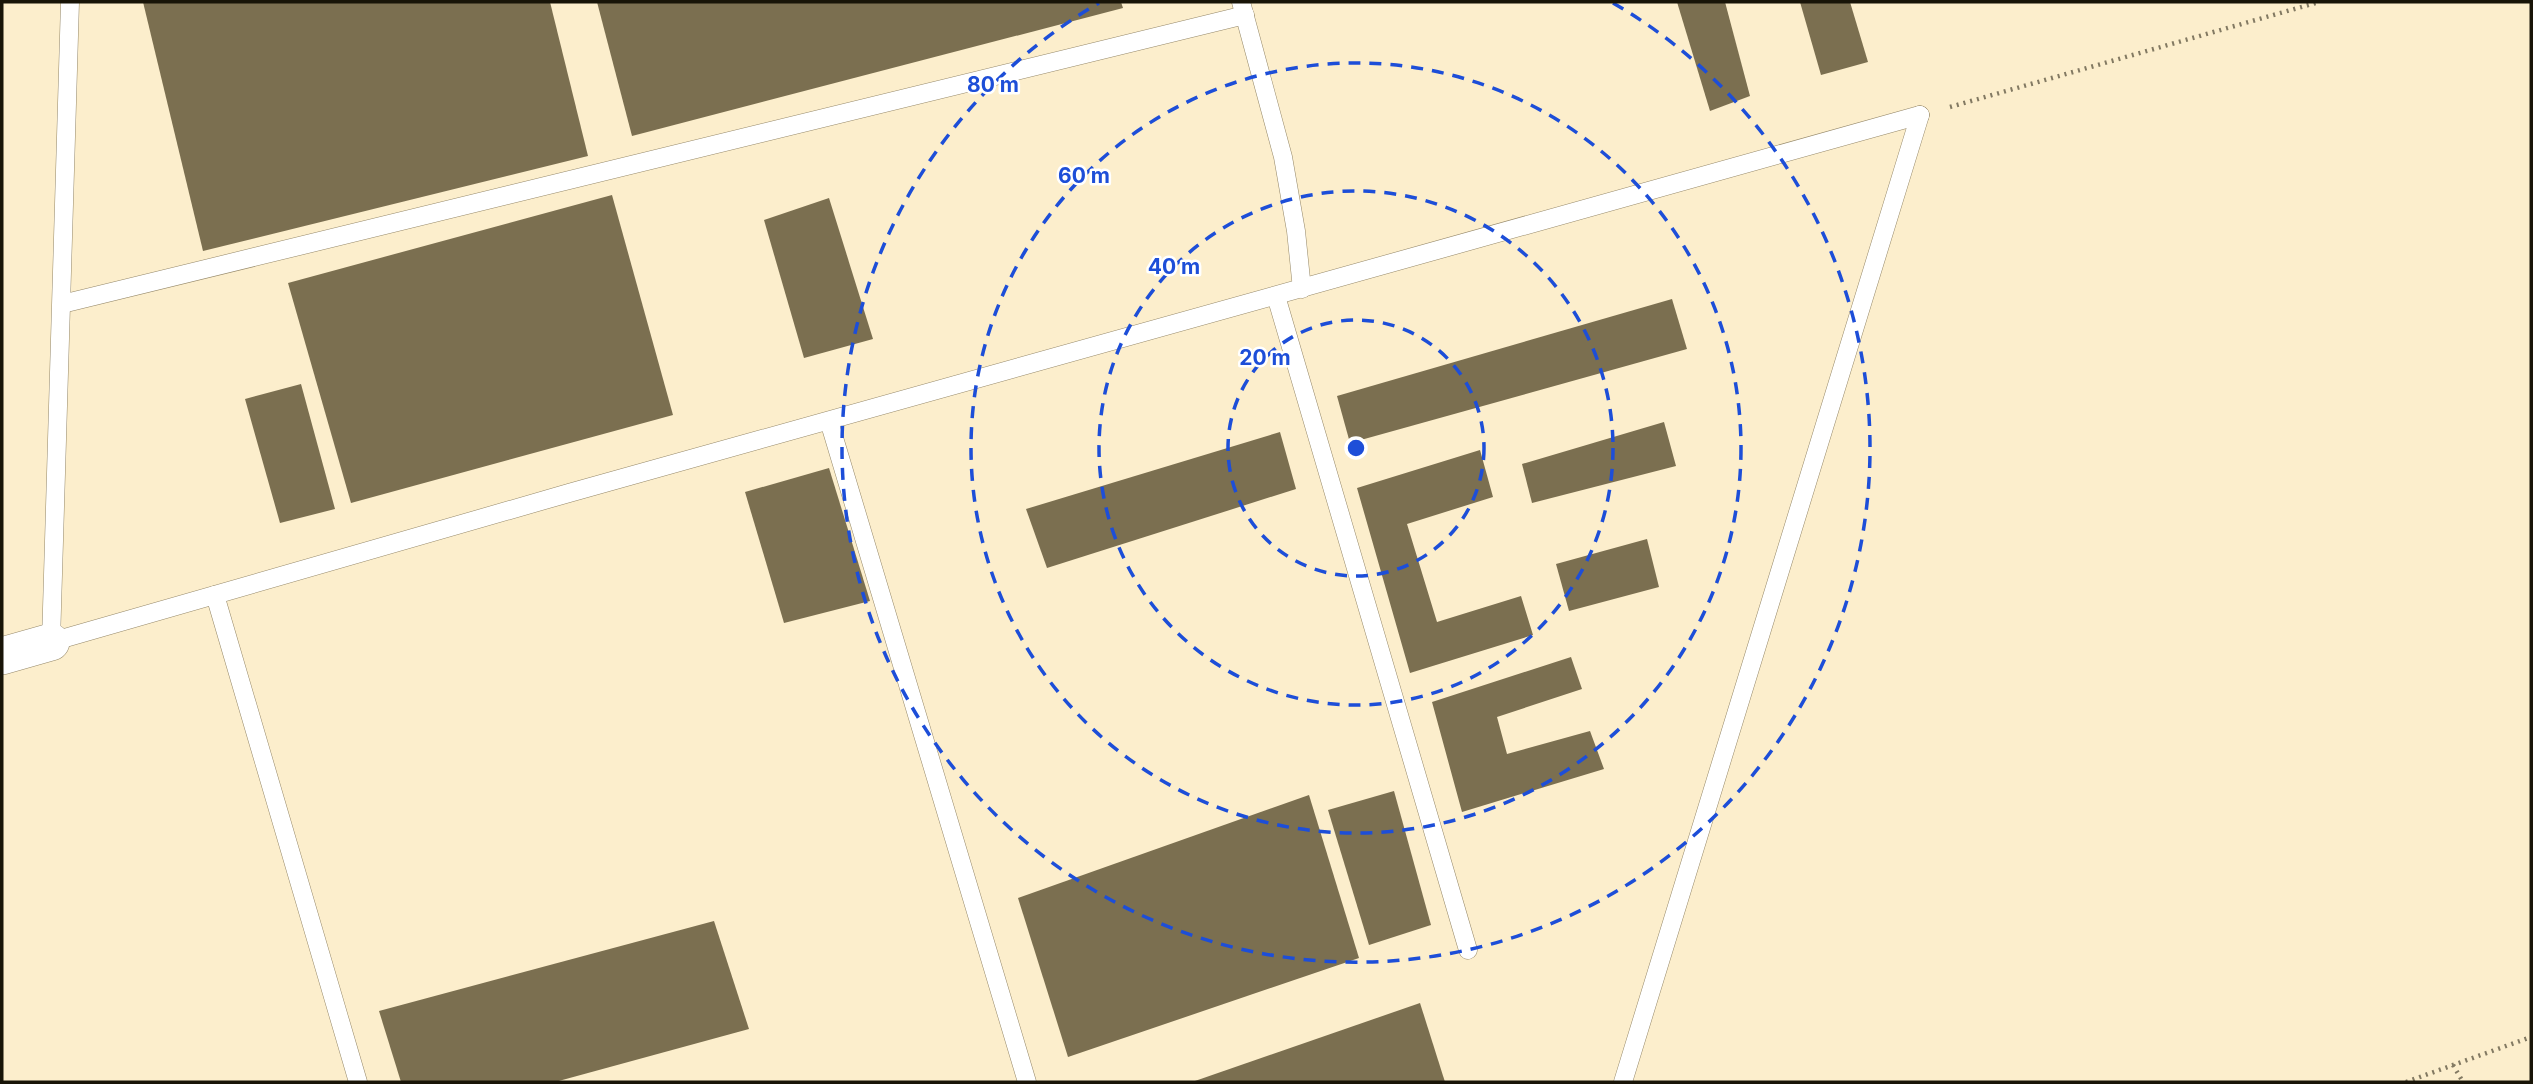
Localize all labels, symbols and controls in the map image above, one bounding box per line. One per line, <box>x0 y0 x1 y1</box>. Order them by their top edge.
text: 80 m <box>967 72 1019 97</box>
text: 60 m <box>1058 163 1110 188</box>
text: 40 m <box>1148 254 1200 279</box>
text: 20 m <box>1239 345 1291 370</box>
centre of rings <box>1344 436 1368 460</box>

